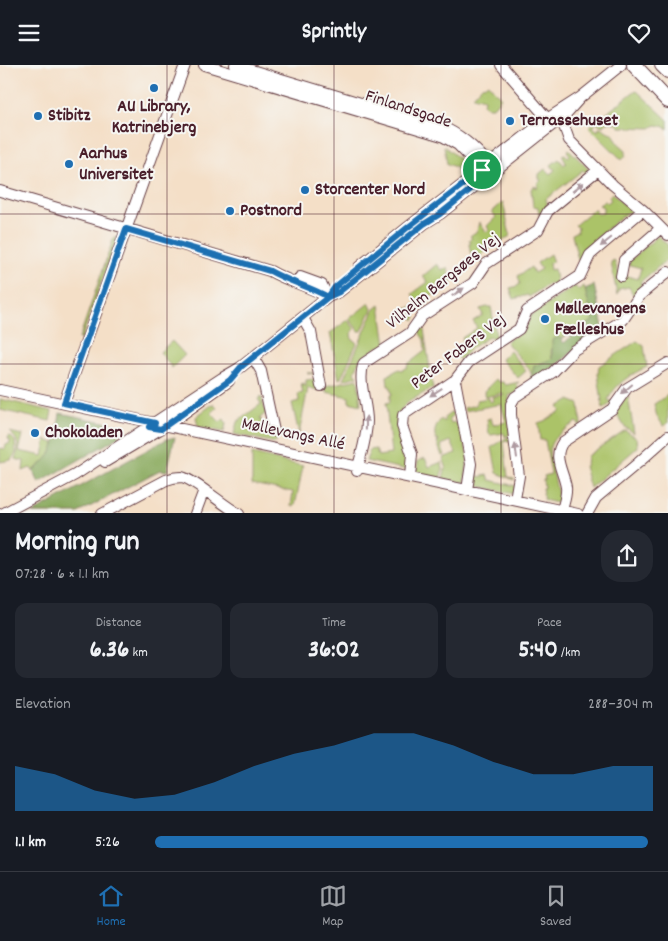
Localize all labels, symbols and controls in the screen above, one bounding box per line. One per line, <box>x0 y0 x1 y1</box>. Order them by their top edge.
text: Sprintly <box>302 17 366 48</box>
icon: menu <box>15 19 43 47</box>
icon: heart <box>625 19 653 47</box>
marker: AU Library, Katrinebjerg <box>148 82 160 94</box>
street label: Finlandsgade <box>362 84 454 136</box>
place label: AU Library, Katrinebjerg <box>112 95 196 141</box>
place label: Stibitz <box>48 104 91 129</box>
place label: Terrassehuset <box>520 109 618 134</box>
marker: Stibitz <box>32 110 44 122</box>
marker: Terrassehuset <box>504 115 516 127</box>
place label: Aarhus Universitet <box>79 142 154 188</box>
pin <box>461 149 503 191</box>
icon: arrive <box>468 156 496 184</box>
marker: Aarhus Universitet <box>63 158 75 170</box>
place label: Storcenter Nord <box>315 178 425 203</box>
one-way arrow <box>571 181 584 192</box>
marker: Storcenter Nord <box>299 184 311 196</box>
place label: Postnord <box>240 199 302 224</box>
marker: Postnord <box>224 205 236 217</box>
street label: Vilhelm Bergsøes Vej <box>381 228 507 336</box>
one-way arrow <box>600 237 613 248</box>
one-way arrow <box>452 287 465 297</box>
place label: Møllevangens Fælleshus <box>555 297 646 343</box>
street label: Peter Fabers Vej <box>406 308 512 396</box>
marker: Møllevangens Fælleshus <box>539 313 551 325</box>
one-way arrow <box>621 384 634 395</box>
one-way arrow <box>429 387 442 397</box>
street label: Møllevangs Allé <box>239 412 347 458</box>
one-way arrow <box>362 415 370 431</box>
place label: Chokoladen <box>45 421 123 446</box>
marker: Chokoladen <box>29 427 41 439</box>
one-way arrow <box>511 443 519 459</box>
text: Morning run <box>15 524 139 564</box>
button: share <box>601 530 653 582</box>
text: 07:28 · 6 × 1.1 km <box>15 563 109 586</box>
text: Distance <box>96 613 142 633</box>
text: Time <box>322 613 346 633</box>
text: Pace <box>537 613 562 633</box>
text: 6.36 <box>89 633 129 669</box>
text: 36:02 <box>308 633 360 669</box>
text: 5:40 <box>518 633 558 669</box>
text: km <box>129 643 148 663</box>
text: /km <box>558 643 580 663</box>
text: Elevation <box>15 693 71 716</box>
text: 288–304 m <box>588 693 653 716</box>
text: 1.1 km <box>15 831 46 854</box>
text: 5:26 <box>95 831 120 854</box>
tab: Home <box>97 882 126 932</box>
tab: Map <box>319 882 347 932</box>
tab: Saved <box>540 882 571 932</box>

